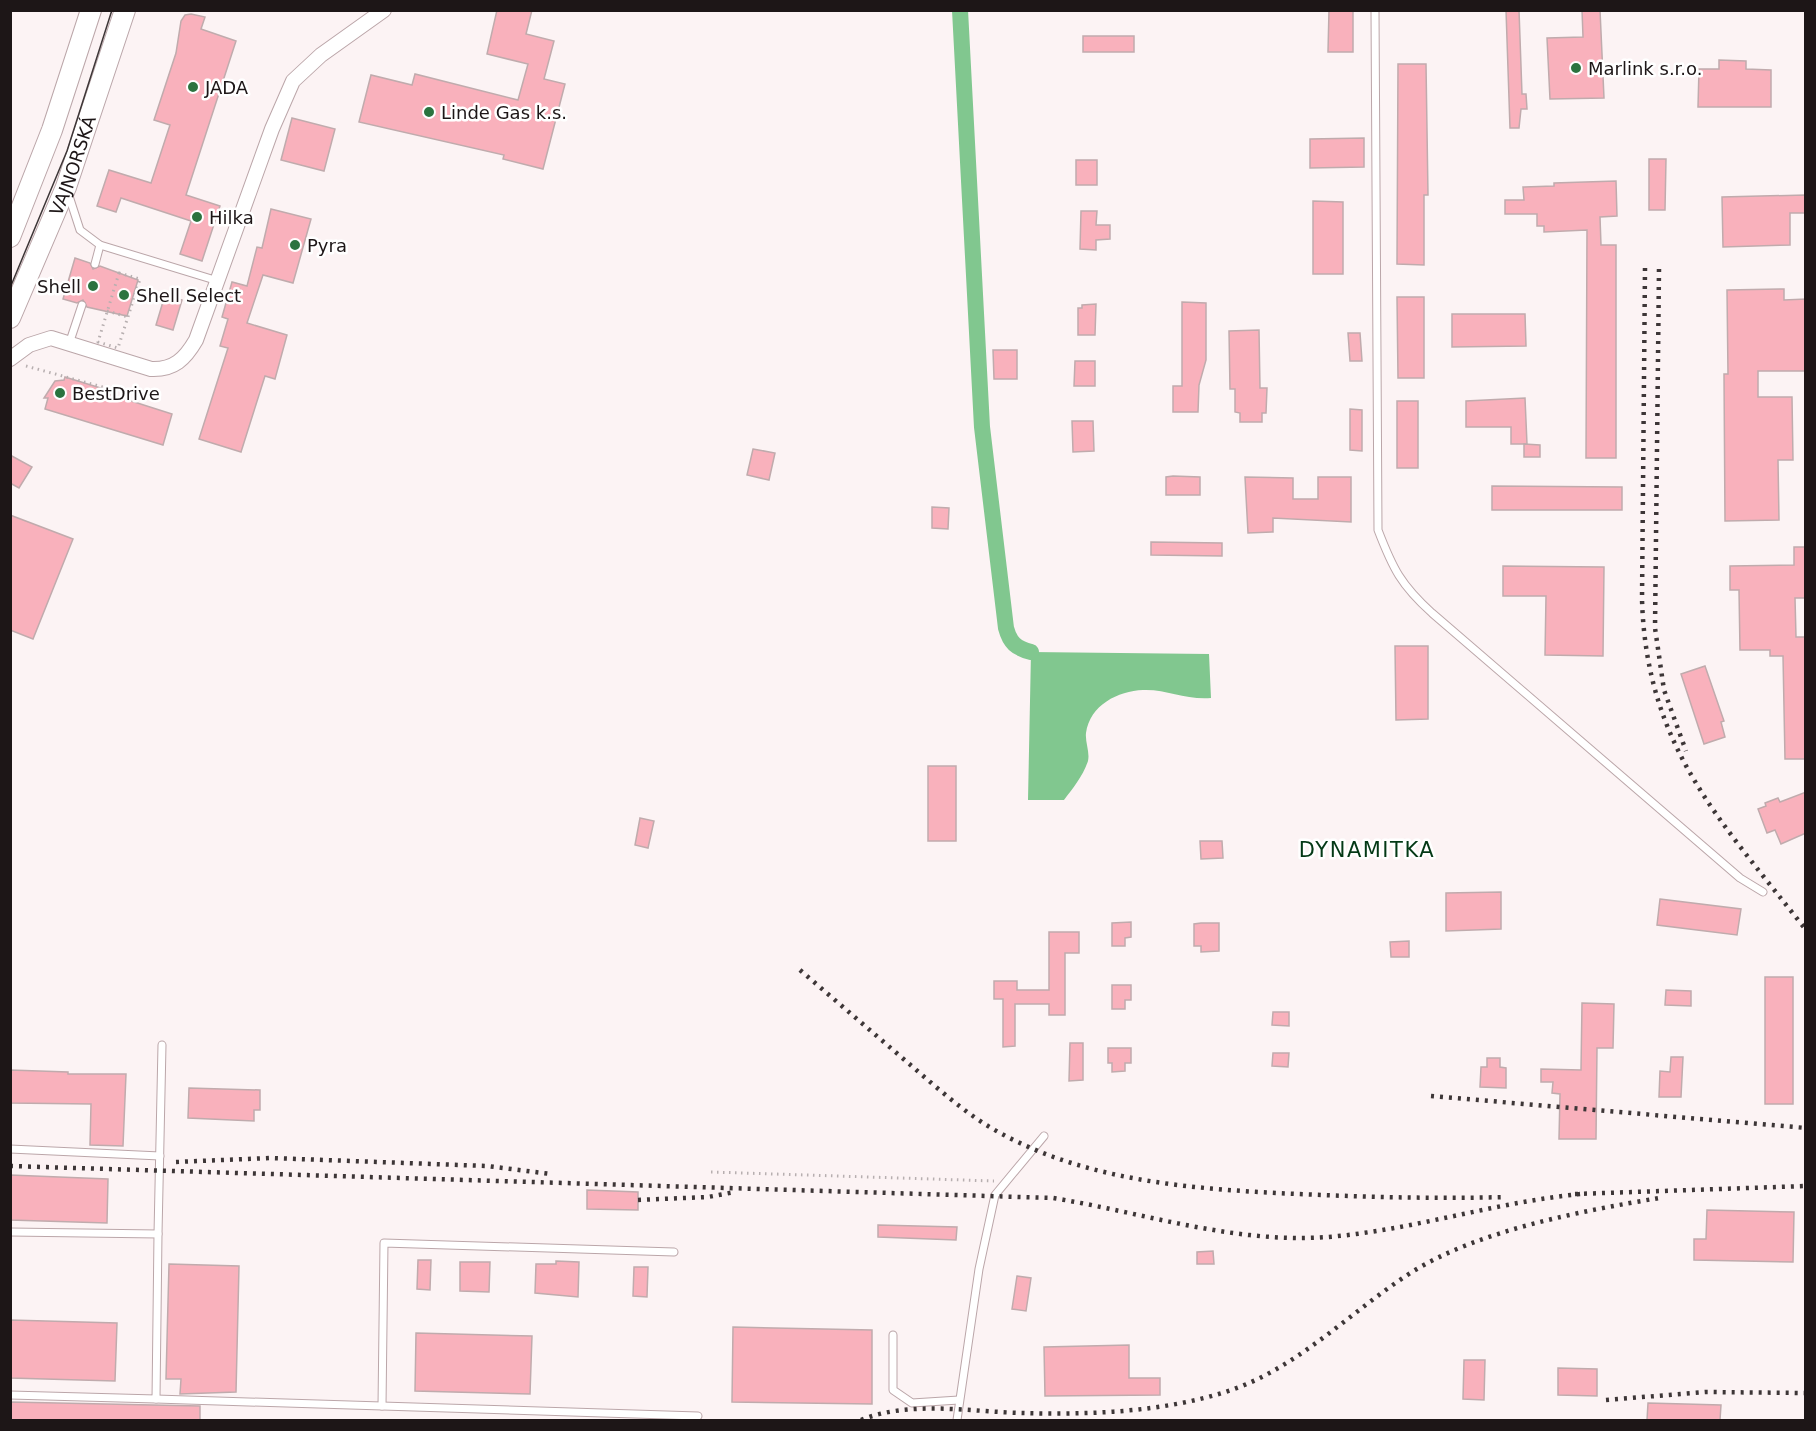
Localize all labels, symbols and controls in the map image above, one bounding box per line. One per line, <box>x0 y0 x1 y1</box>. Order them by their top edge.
place label: Marlink s.r.o. <box>1588 58 1703 79</box>
marker: Marlink s.r.o. <box>1569 61 1583 75</box>
place label: JADA <box>204 77 249 98</box>
marker: JADA <box>186 80 200 94</box>
place label: Linde Gas k.s. <box>441 102 567 123</box>
marker: Linde Gas k.s. <box>422 105 436 119</box>
street label: VAJNORSKÁ <box>45 112 100 218</box>
place label: Hilka <box>209 207 254 228</box>
marker: Hilka <box>190 210 204 224</box>
place label: Pyra <box>307 235 347 256</box>
marker: Pyra <box>288 238 302 252</box>
place label: Shell <box>37 276 81 297</box>
marker: Shell <box>86 279 100 293</box>
place label: Shell Select <box>136 285 241 306</box>
marker: Shell Select <box>117 288 131 302</box>
place label: BestDrive <box>72 383 160 404</box>
marker: BestDrive <box>53 386 67 400</box>
district label: DYNAMITKA <box>1299 838 1435 862</box>

